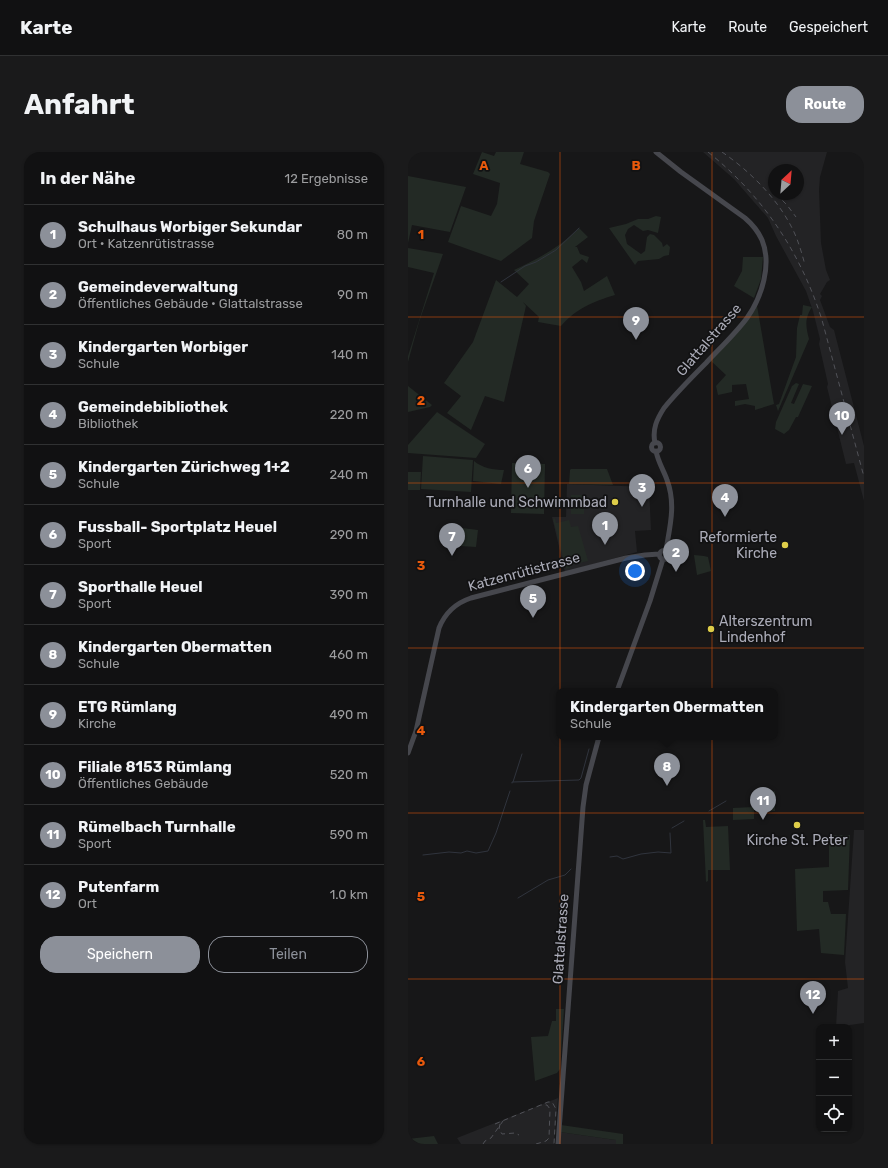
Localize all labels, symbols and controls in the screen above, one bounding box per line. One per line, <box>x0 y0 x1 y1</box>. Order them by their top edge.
text: Karte <box>20 16 72 39</box>
text: Karte <box>671 19 706 36</box>
text: Route <box>728 19 767 36</box>
text: Gespeichert <box>789 19 868 36</box>
button: Route <box>786 86 864 123</box>
text: Anfahrt <box>24 88 135 121</box>
text: A <box>479 158 489 173</box>
text: B <box>631 158 641 173</box>
north arrow <box>768 164 804 200</box>
text: In der Nähe <box>40 168 135 188</box>
text: 12 Ergebnisse <box>285 171 368 186</box>
text: Schulhaus Worbiger Sekundar <box>78 218 302 236</box>
text: 1 <box>50 227 56 242</box>
text: 80 m <box>337 227 368 242</box>
text: 1 <box>418 227 424 242</box>
text: Ort · Katzenrütistrasse <box>78 236 214 251</box>
text: Gemeindeverwaltung <box>78 278 238 296</box>
text: 2 <box>49 287 57 302</box>
text: 90 m <box>337 287 368 302</box>
text: Öffentliches Gebäude · Glattalstrasse <box>78 296 303 311</box>
street label: Glattalstrasse <box>673 300 745 380</box>
pin: 9 <box>623 307 649 340</box>
text: Kindergarten Worbiger <box>78 338 248 356</box>
text: 3 <box>49 347 57 362</box>
text: 140 m <box>331 347 368 362</box>
text: Schule <box>78 356 119 371</box>
text: 2 <box>417 393 425 408</box>
text: Gemeindebibliothek <box>78 398 228 416</box>
pin: 10 <box>829 402 855 435</box>
text: 4 <box>49 407 57 422</box>
text: 220 m <box>330 407 368 422</box>
text: Bibliothek <box>78 416 138 431</box>
pin: 6 <box>515 455 541 488</box>
text: Kindergarten Zürichweg 1+2 <box>78 458 290 476</box>
text: 5 <box>49 467 57 482</box>
text: 240 m <box>329 467 368 482</box>
pin: 3 <box>629 474 655 507</box>
text: Schule <box>78 476 119 491</box>
pin: 4 <box>712 484 738 517</box>
place label: Turnhalle und Schwimmbad <box>426 494 607 511</box>
marker: Turnhalle und Schwimmbad <box>610 497 620 507</box>
pin: 1 <box>592 512 618 545</box>
text: Fussball- Sportplatz Heuel <box>78 518 277 536</box>
pin: 7 <box>439 523 465 556</box>
text: 6 <box>49 527 57 542</box>
text: 290 m <box>330 527 368 542</box>
place label: Reformierte Kirche <box>699 529 777 562</box>
text: Sport <box>78 536 111 551</box>
pin: 2 <box>663 539 689 572</box>
marker: Reformierte Kirche <box>780 540 790 550</box>
street label: Katzenrütistrasse <box>466 549 582 595</box>
text: 3 <box>417 558 426 573</box>
your location <box>625 561 645 581</box>
text: Sporthalle Heuel <box>78 578 203 596</box>
pin: 5 <box>520 585 546 618</box>
text: 7 <box>49 587 57 602</box>
text: 390 m <box>329 587 368 602</box>
text: Sport <box>78 596 111 611</box>
place label: Alterszentrum Lindenhof <box>719 613 812 646</box>
marker: Alterszentrum Lindenhof <box>706 624 716 634</box>
text: Kindergarten Obermatten <box>78 638 272 656</box>
text: 8 <box>49 647 57 662</box>
text: 460 m <box>329 647 368 662</box>
text: Schule <box>78 656 119 671</box>
popup <box>556 688 778 740</box>
text: ETG Rümlang <box>78 698 177 716</box>
text: Kindergarten Obermatten <box>570 698 764 716</box>
text: 9 <box>49 707 57 722</box>
text: 490 m <box>329 707 368 722</box>
text: Kirche <box>78 716 116 731</box>
text: Schule <box>570 716 612 731</box>
text: 4 <box>417 723 426 738</box>
pin: 8 <box>654 753 680 786</box>
text: Filiale 8153 Rümlang <box>78 758 232 776</box>
text: 10 <box>45 767 61 782</box>
text: 520 m <box>330 767 368 782</box>
text: Öffentliches Gebäude <box>78 776 208 791</box>
pin: 11 <box>750 787 776 820</box>
text: Rümelbach Turnhalle <box>78 818 236 836</box>
marker: Kirche St. Peter <box>792 820 802 830</box>
text: 11 <box>47 827 59 842</box>
text: 590 m <box>330 827 368 842</box>
place label: Kirche St. Peter <box>747 832 848 849</box>
text: Sport <box>78 836 111 851</box>
text: Putenfarm <box>78 878 159 896</box>
text: 12 <box>46 887 60 902</box>
text: 1.0 km <box>330 887 368 902</box>
text: 5 <box>417 889 425 904</box>
street label: Glattalstrasse <box>549 893 573 985</box>
text: Ort <box>78 896 97 911</box>
button: Speichern <box>40 936 200 973</box>
button: Teilen <box>208 936 368 973</box>
pin: 12 <box>800 981 826 1014</box>
map controls <box>816 1024 852 1132</box>
button: + <box>816 1024 852 1060</box>
text: 6 <box>417 1054 426 1069</box>
button: − <box>816 1060 852 1096</box>
button: locate <box>816 1096 852 1132</box>

